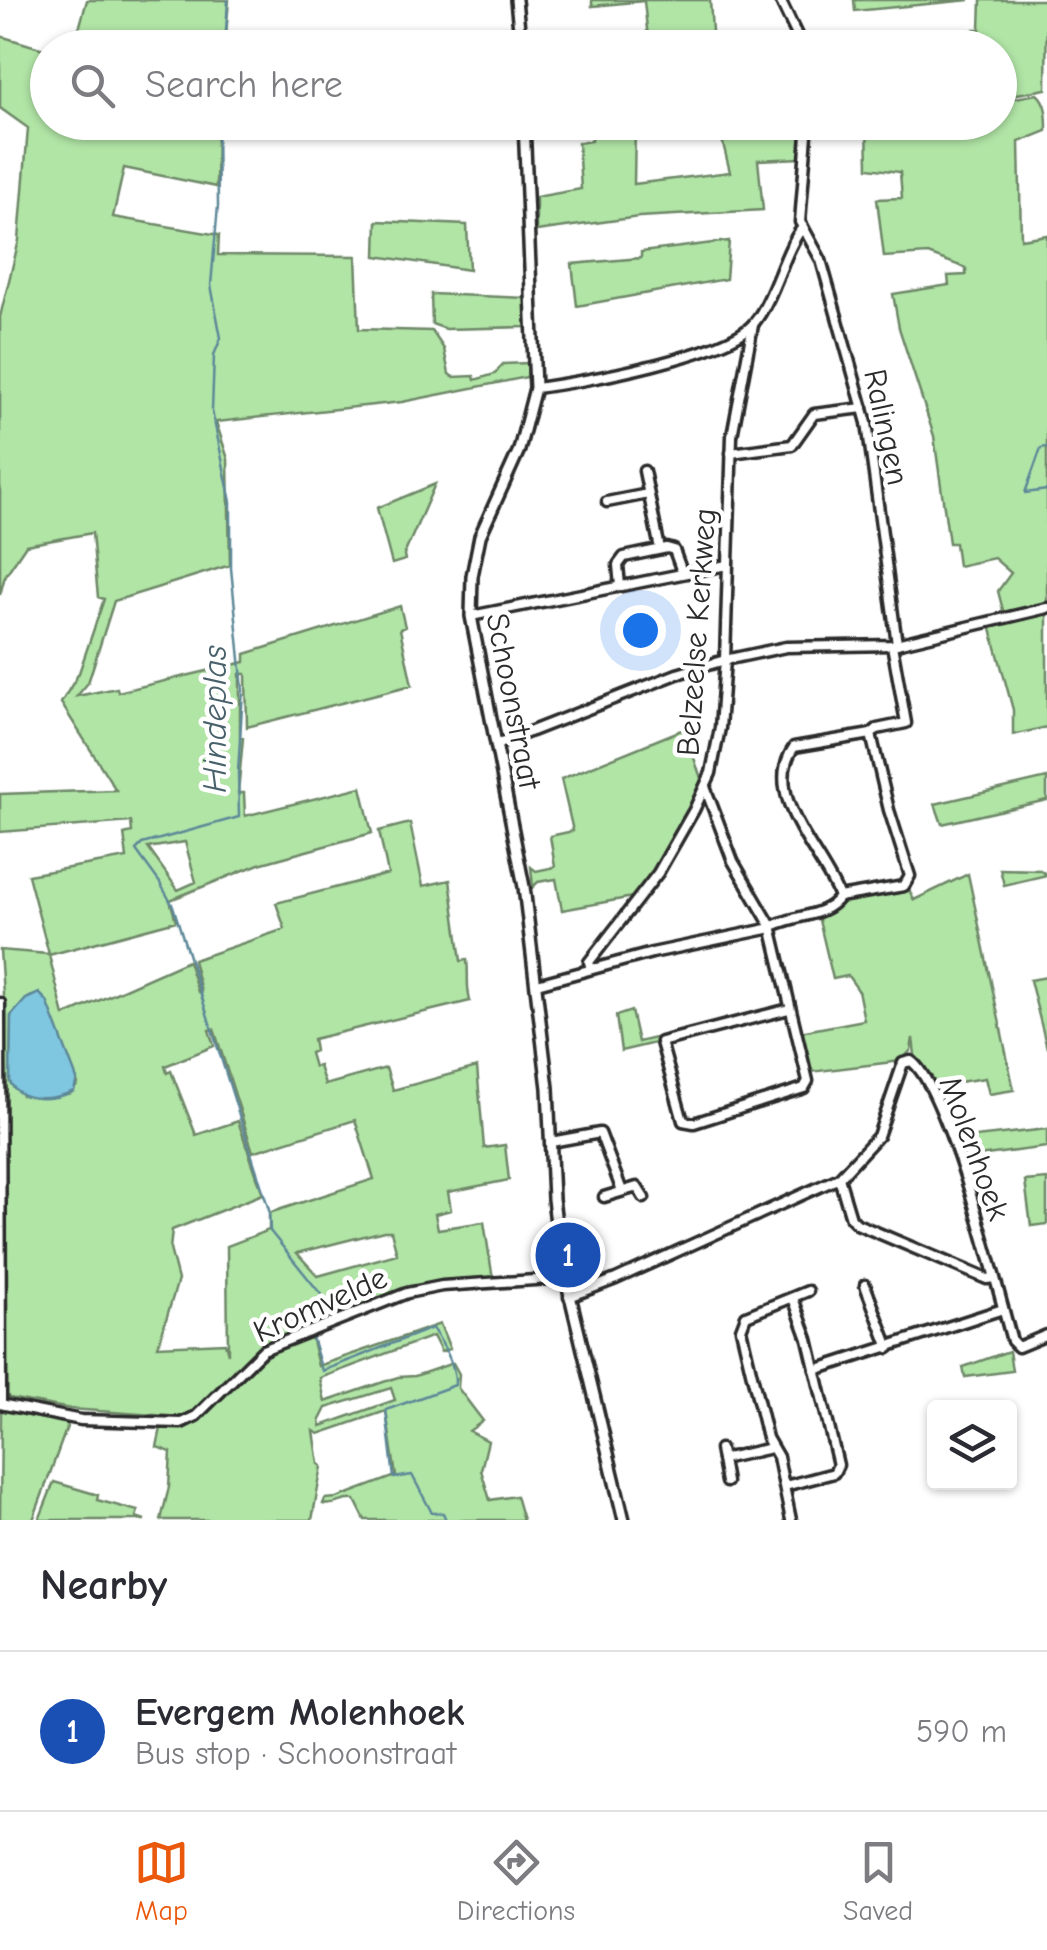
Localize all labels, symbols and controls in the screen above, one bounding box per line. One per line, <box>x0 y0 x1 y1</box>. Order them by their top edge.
search box <box>30 30 1017 140</box>
icon: search <box>65 58 120 113</box>
text: Search here <box>145 63 343 107</box>
street label: Ralingen <box>856 366 917 489</box>
street label: Belzeelse Kerkweg <box>669 507 724 757</box>
your location <box>615 605 666 656</box>
street label: Schoonstraat <box>478 610 549 793</box>
water label: Hindeplas <box>194 645 235 793</box>
street label: Molenhoek <box>931 1071 1018 1225</box>
pin: 1 <box>536 1218 600 1292</box>
street label: Kromvelde <box>248 1259 393 1350</box>
map controls <box>927 1400 1017 1490</box>
button: layers <box>927 1400 1017 1490</box>
text: Nearby <box>40 1561 167 1610</box>
text: Evergem Molenhoek <box>135 1691 465 1735</box>
text: 1 <box>66 1713 79 1750</box>
text: 590 m <box>916 1713 1007 1750</box>
text: Bus stop · Schoonstraat <box>135 1735 456 1772</box>
tab: Map <box>134 1835 189 1927</box>
tab: Directions <box>457 1835 575 1927</box>
tab: Saved <box>843 1835 913 1927</box>

